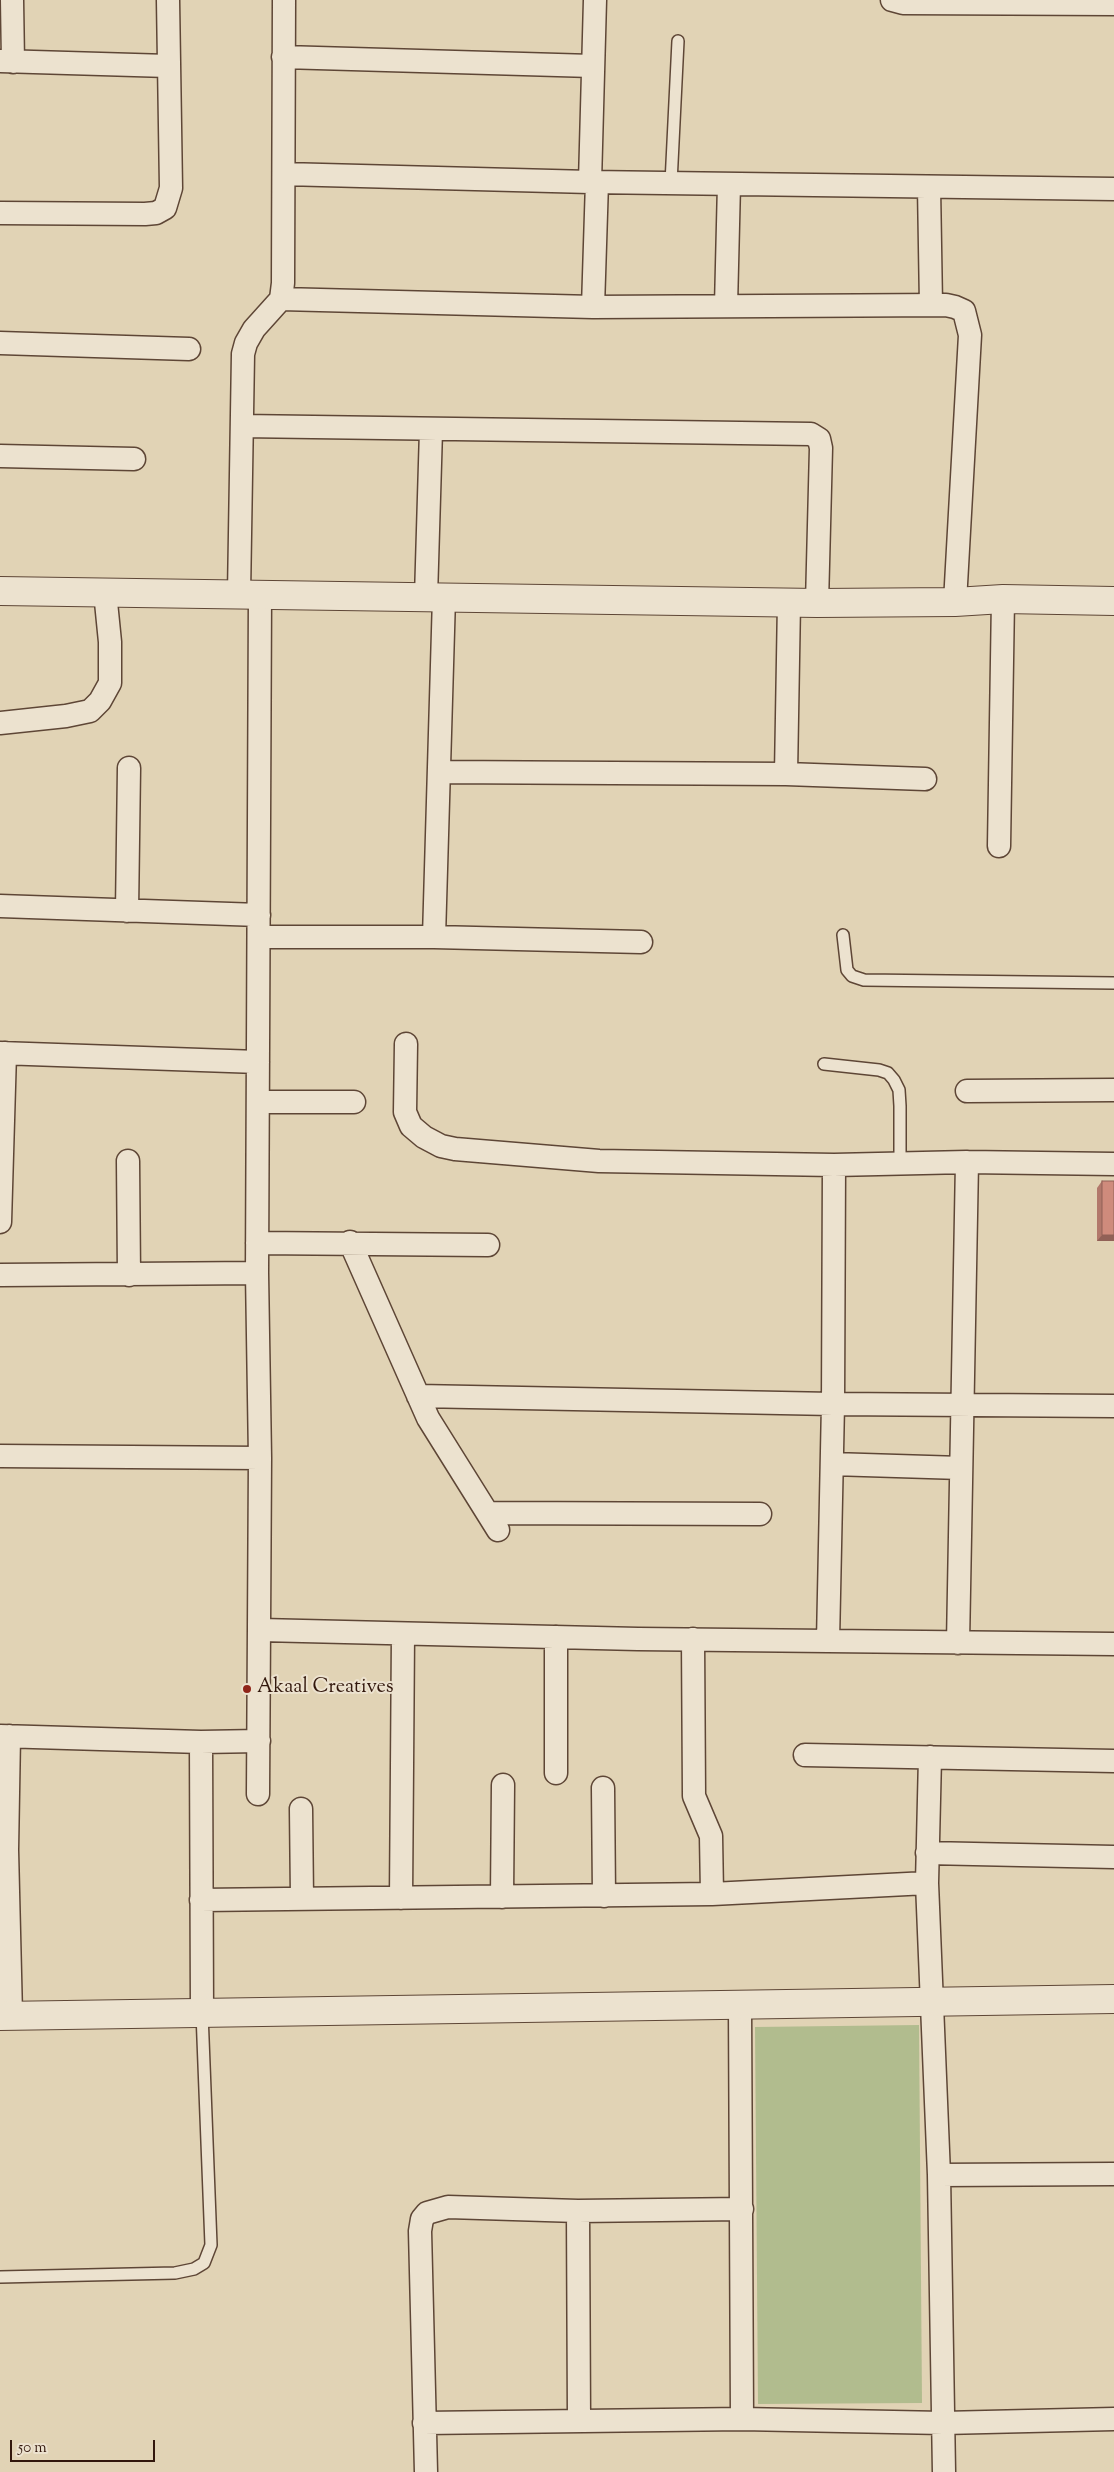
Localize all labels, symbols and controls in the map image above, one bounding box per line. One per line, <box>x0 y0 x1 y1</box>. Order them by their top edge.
place label: Akaal Creatives <box>257 1677 394 1701</box>
marker: Akaal Creatives <box>241 1683 253 1695</box>
scale bar <box>12 2430 158 2462</box>
text: 50 m <box>18 2438 47 2459</box>

